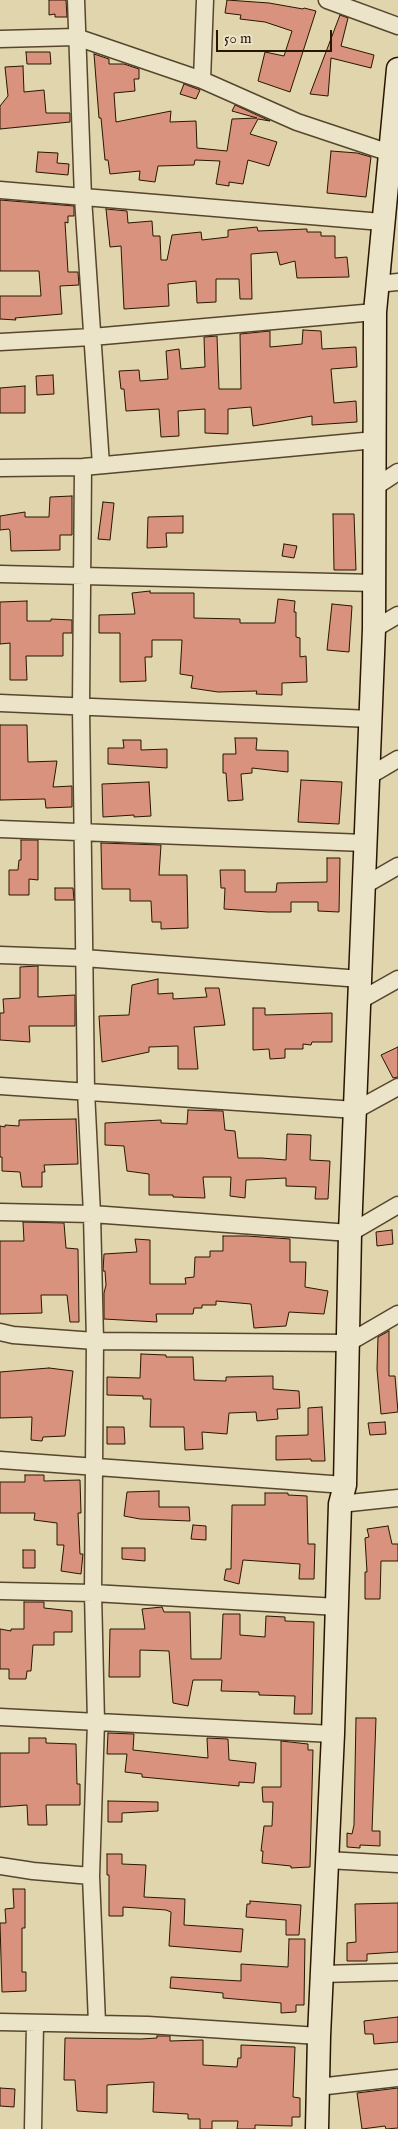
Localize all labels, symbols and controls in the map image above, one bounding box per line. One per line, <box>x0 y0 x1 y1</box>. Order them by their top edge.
scale bar <box>218 20 334 52</box>
text: 50 m <box>224 29 252 48</box>

